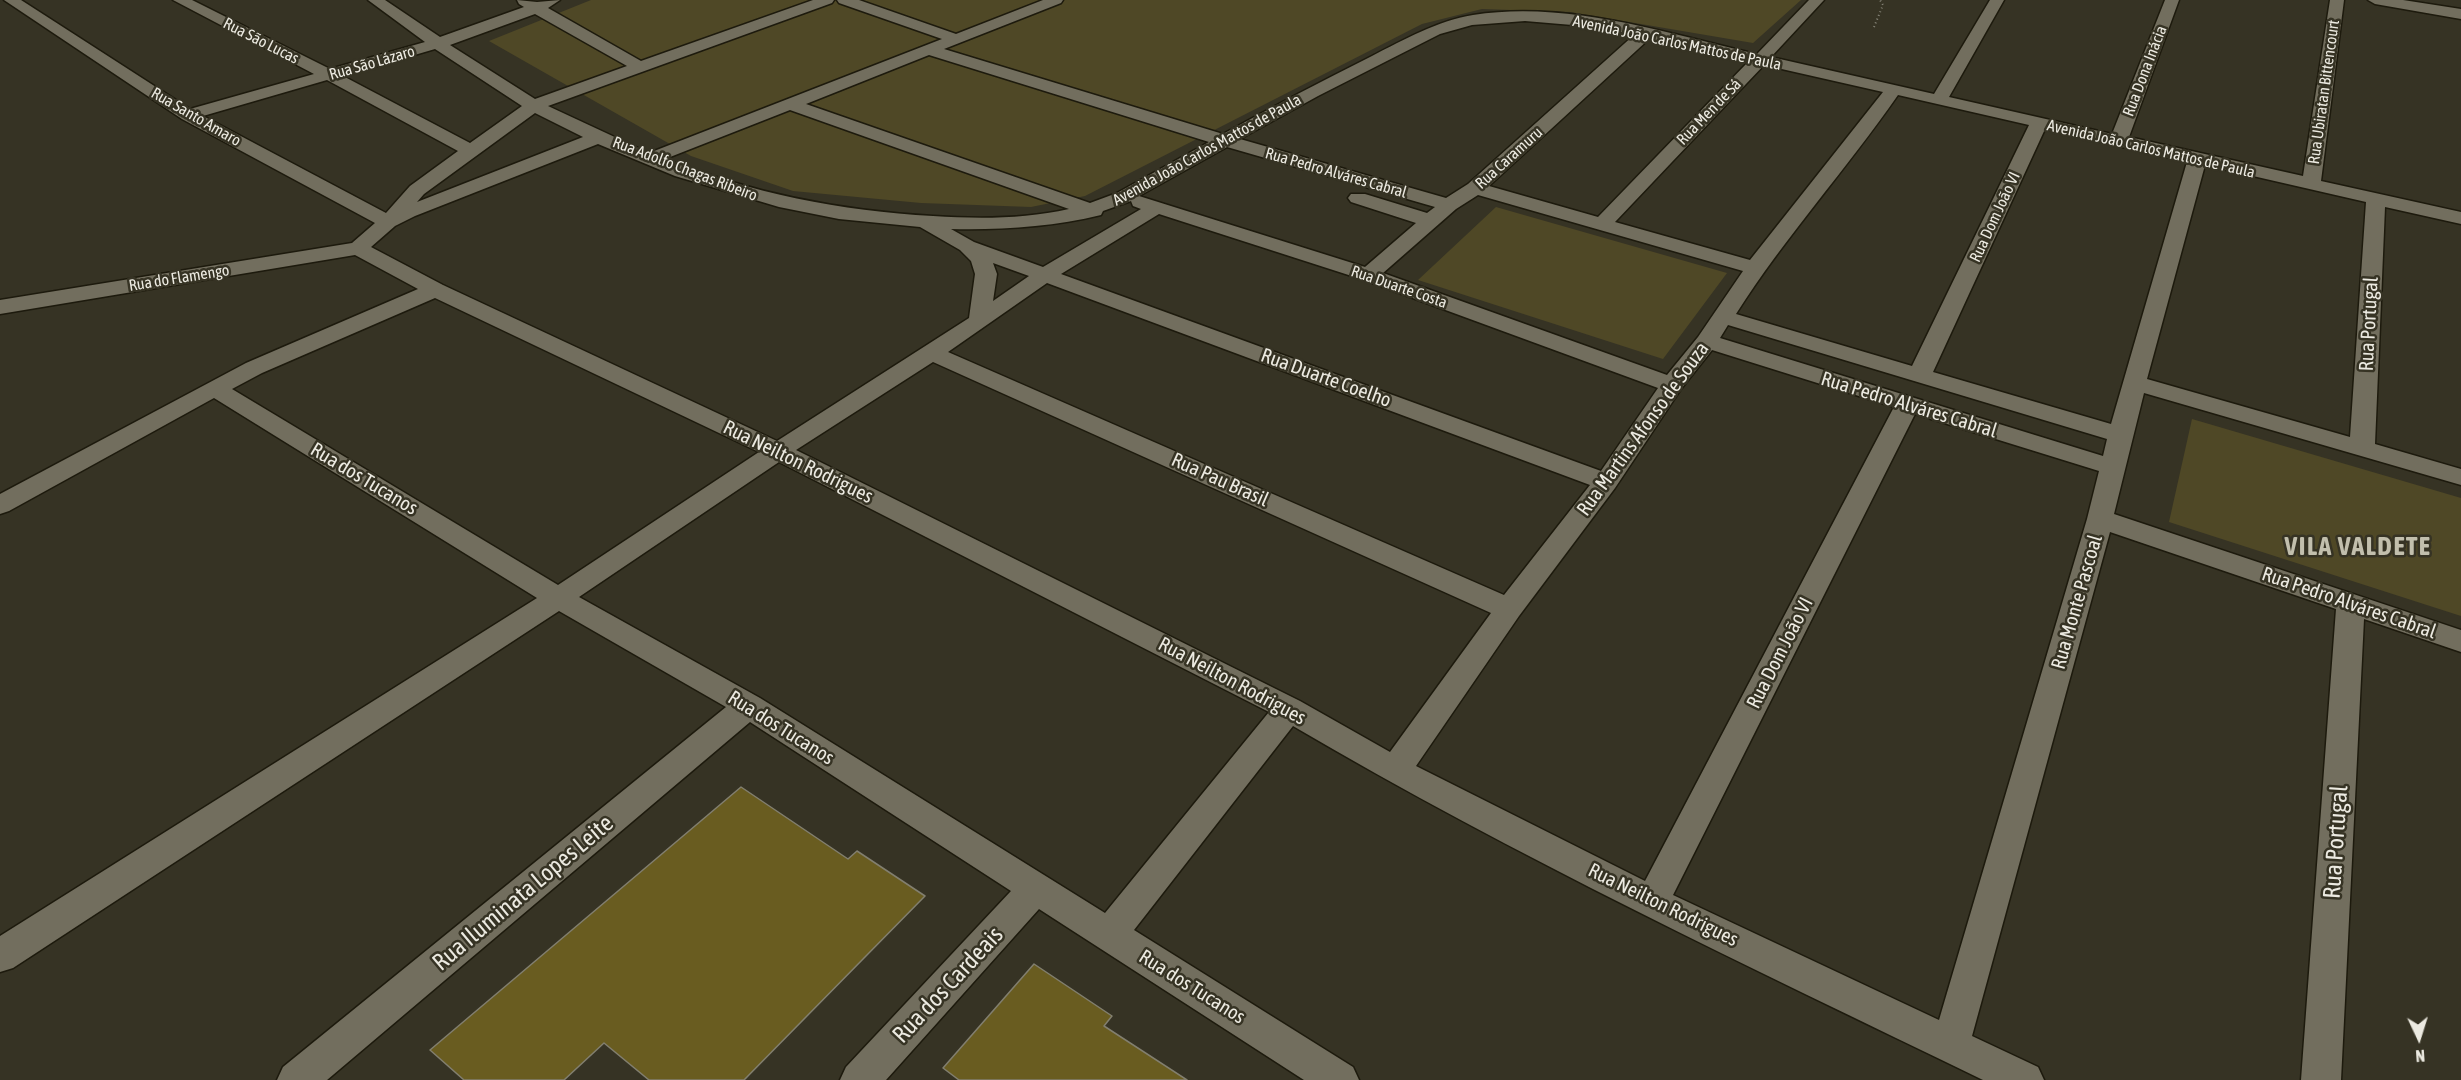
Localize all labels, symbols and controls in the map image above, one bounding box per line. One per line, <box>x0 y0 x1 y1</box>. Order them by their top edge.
street label: Avenida João Carlos Mattos de Paula <box>1571 11 1783 75</box>
street label: Rua São Lucas <box>220 14 302 68</box>
street label: Rua Ubiratan Bittencourt <box>2304 19 2344 165</box>
street label: Rua Dona Inácia <box>2119 23 2171 119</box>
street label: Rua São Lázaro <box>327 42 417 84</box>
street label: Rua Men de Sá <box>1673 75 1745 149</box>
street label: Rua Santo Amaro <box>148 84 244 150</box>
street label: Avenida João Carlos Mattos de Paula <box>1109 90 1305 210</box>
street label: Avenida João Carlos Mattos de Paula <box>2045 116 2257 182</box>
street label: Rua Caramuru <box>1472 123 1546 193</box>
street label: Rua Adolfo Chagas Ribeiro <box>610 133 760 205</box>
street label: Rua Pedro Alváres Cabral <box>1263 144 1409 202</box>
street label: Rua Dom João VI <box>1966 169 2024 265</box>
street label: Rua do Flamengo <box>127 261 231 295</box>
street label: Rua Duarte Costa <box>1348 262 1450 312</box>
street label: Rua Portugal <box>2355 276 2383 372</box>
street label: Rua Martins Afonso de Souza <box>1572 337 1714 521</box>
street label: Rua Duarte Coelho <box>1258 343 1394 413</box>
street label: Rua Pedro Alváres Cabral <box>1818 367 2000 443</box>
street label: Rua Neilton Rodrigues <box>719 415 877 509</box>
street label: Rua dos Tucanos <box>306 438 422 520</box>
street label: Rua Pau Brasil <box>1168 448 1272 512</box>
district label: VILA VALDETE <box>2285 531 2431 563</box>
street label: Rua Monte Pascoal <box>2046 532 2108 672</box>
street label: Rua Pedro Alváres Cabral <box>2259 562 2439 644</box>
street label: Rua Dom João VI <box>1742 593 1818 713</box>
street label: Rua Neilton Rodrigues <box>1154 632 1310 730</box>
street label: Rua dos Tucanos <box>723 686 839 770</box>
street label: Rua Portugal <box>2318 784 2354 900</box>
street label: Rua Iluminata Lopes Leite <box>427 809 619 977</box>
street label: Rua Neilton Rodrigues <box>1584 858 1742 952</box>
street label: Rua dos Cardeais <box>887 921 1009 1049</box>
street label: Rua dos Tucanos <box>1134 945 1250 1029</box>
north arrow <box>2389 1008 2449 1068</box>
text: N <box>2415 1047 2426 1065</box>

